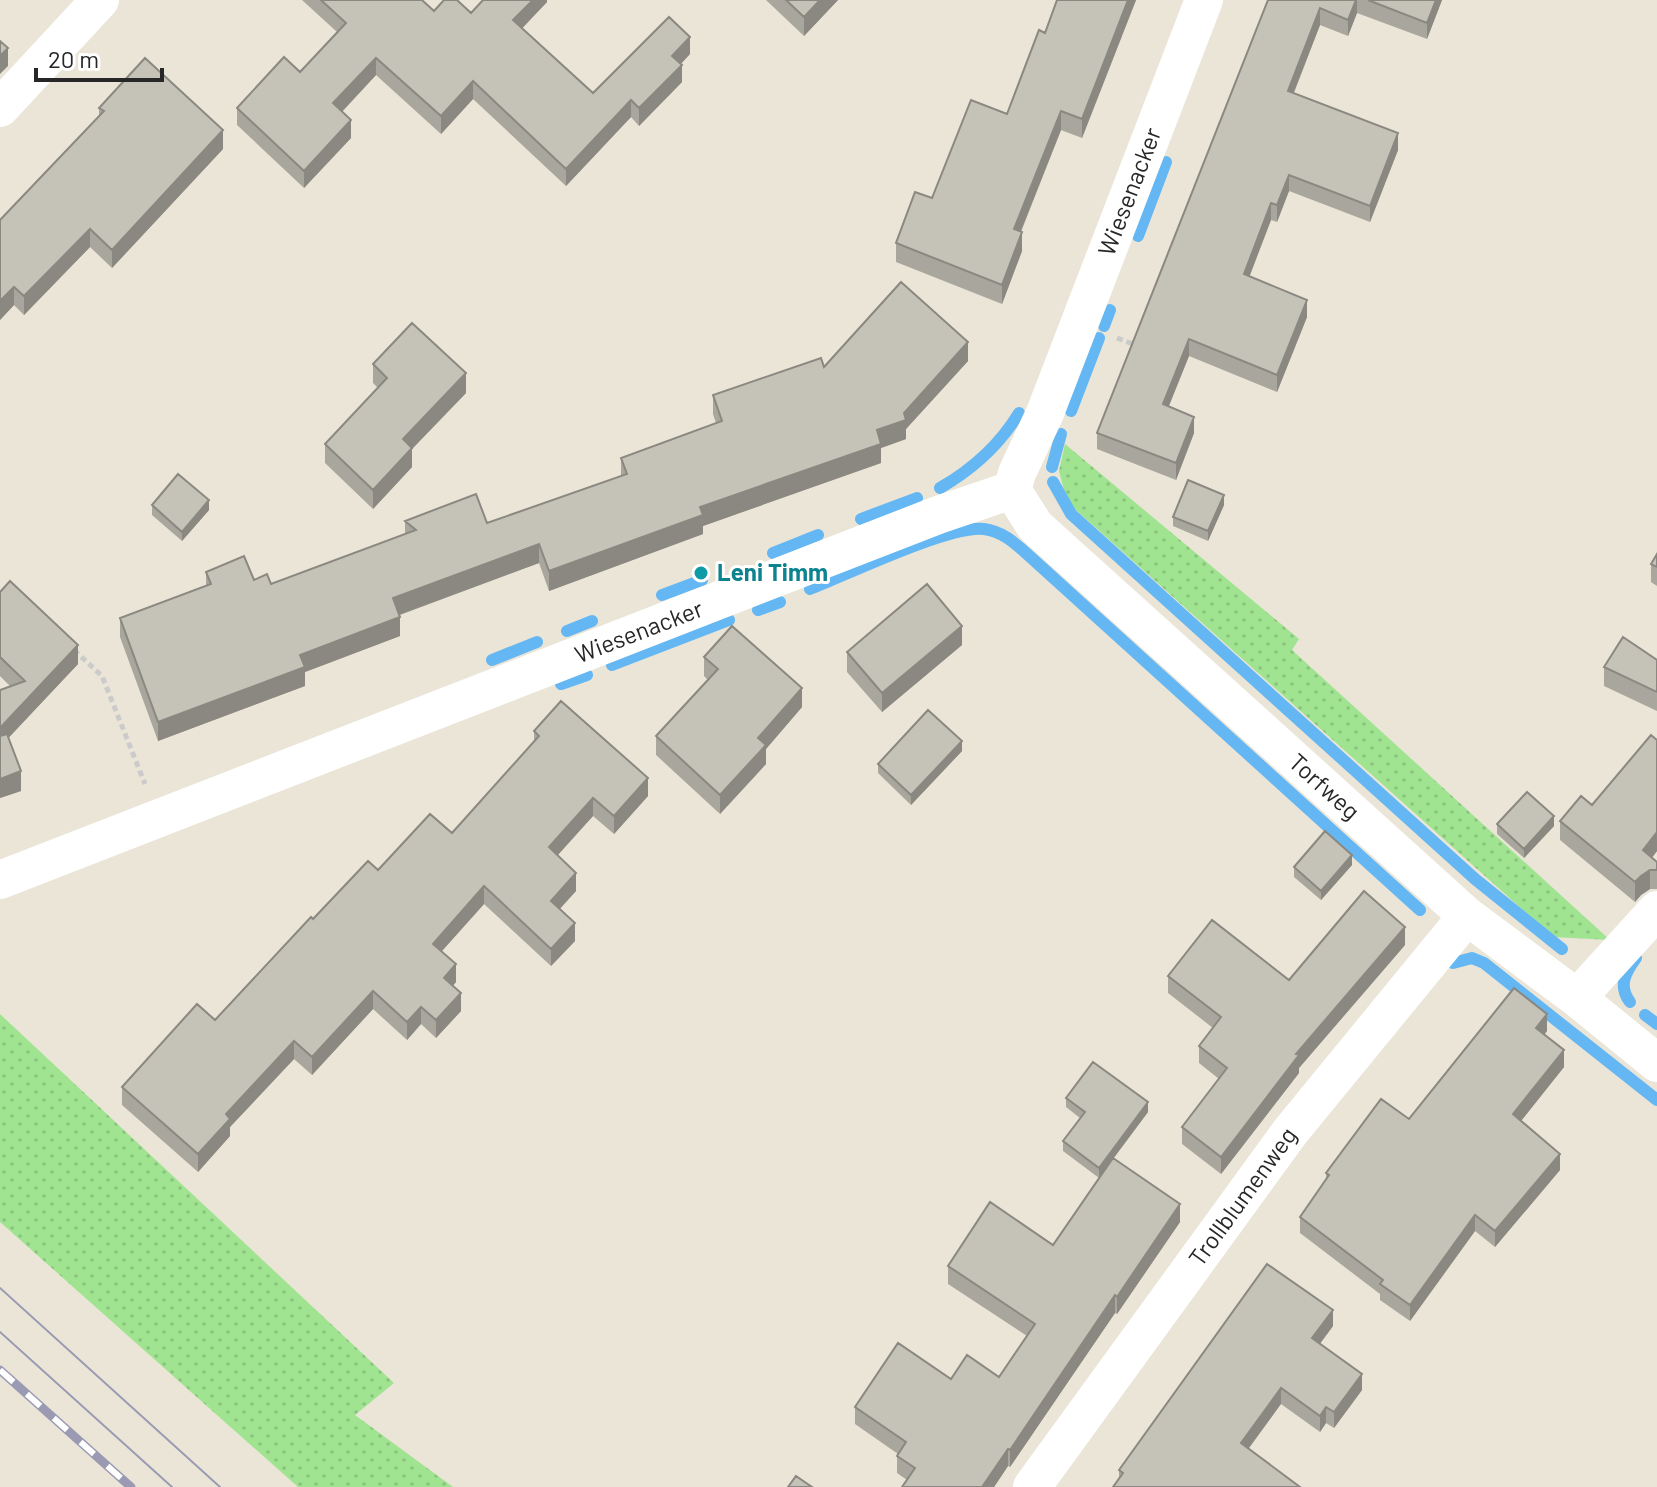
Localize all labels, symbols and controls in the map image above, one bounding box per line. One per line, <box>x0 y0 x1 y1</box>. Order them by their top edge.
scale bar <box>36 32 162 82</box>
text: 20 m <box>48 44 99 73</box>
street label: Wiesenacker <box>1091 123 1166 260</box>
place label: Leni Timm <box>717 557 828 586</box>
marker: Leni Timm <box>692 564 710 582</box>
street label: Wiesenacker <box>570 593 707 668</box>
street label: Torfweg <box>1284 747 1366 825</box>
street label: Trollblumenweg <box>1182 1121 1302 1271</box>

